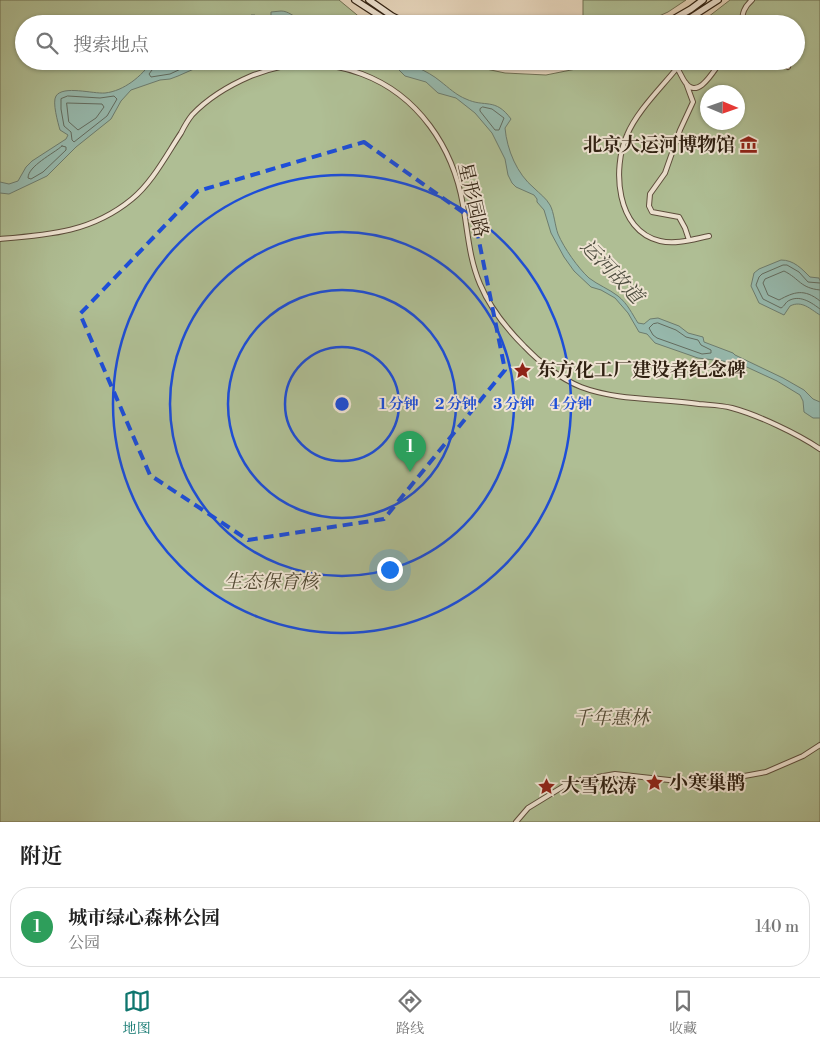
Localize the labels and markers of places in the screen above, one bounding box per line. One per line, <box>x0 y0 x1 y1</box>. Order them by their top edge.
place label: 北京大运河博物馆 <box>583 133 735 157</box>
museum icon: 北京大运河博物馆 <box>739 135 759 155</box>
place label: 东方化工厂建设者纪念碑 <box>537 358 746 382</box>
place icon: 东方化工厂建设者纪念碑 <box>513 360 533 380</box>
centre of rings <box>333 395 351 413</box>
pin: 1 <box>394 431 426 472</box>
place label: 小寒巢鹊 <box>669 771 745 795</box>
place icon: 小寒巢鹊 <box>645 773 665 793</box>
place label: 大雪松涛 <box>561 774 637 798</box>
place icon: 大雪松涛 <box>537 776 557 796</box>

